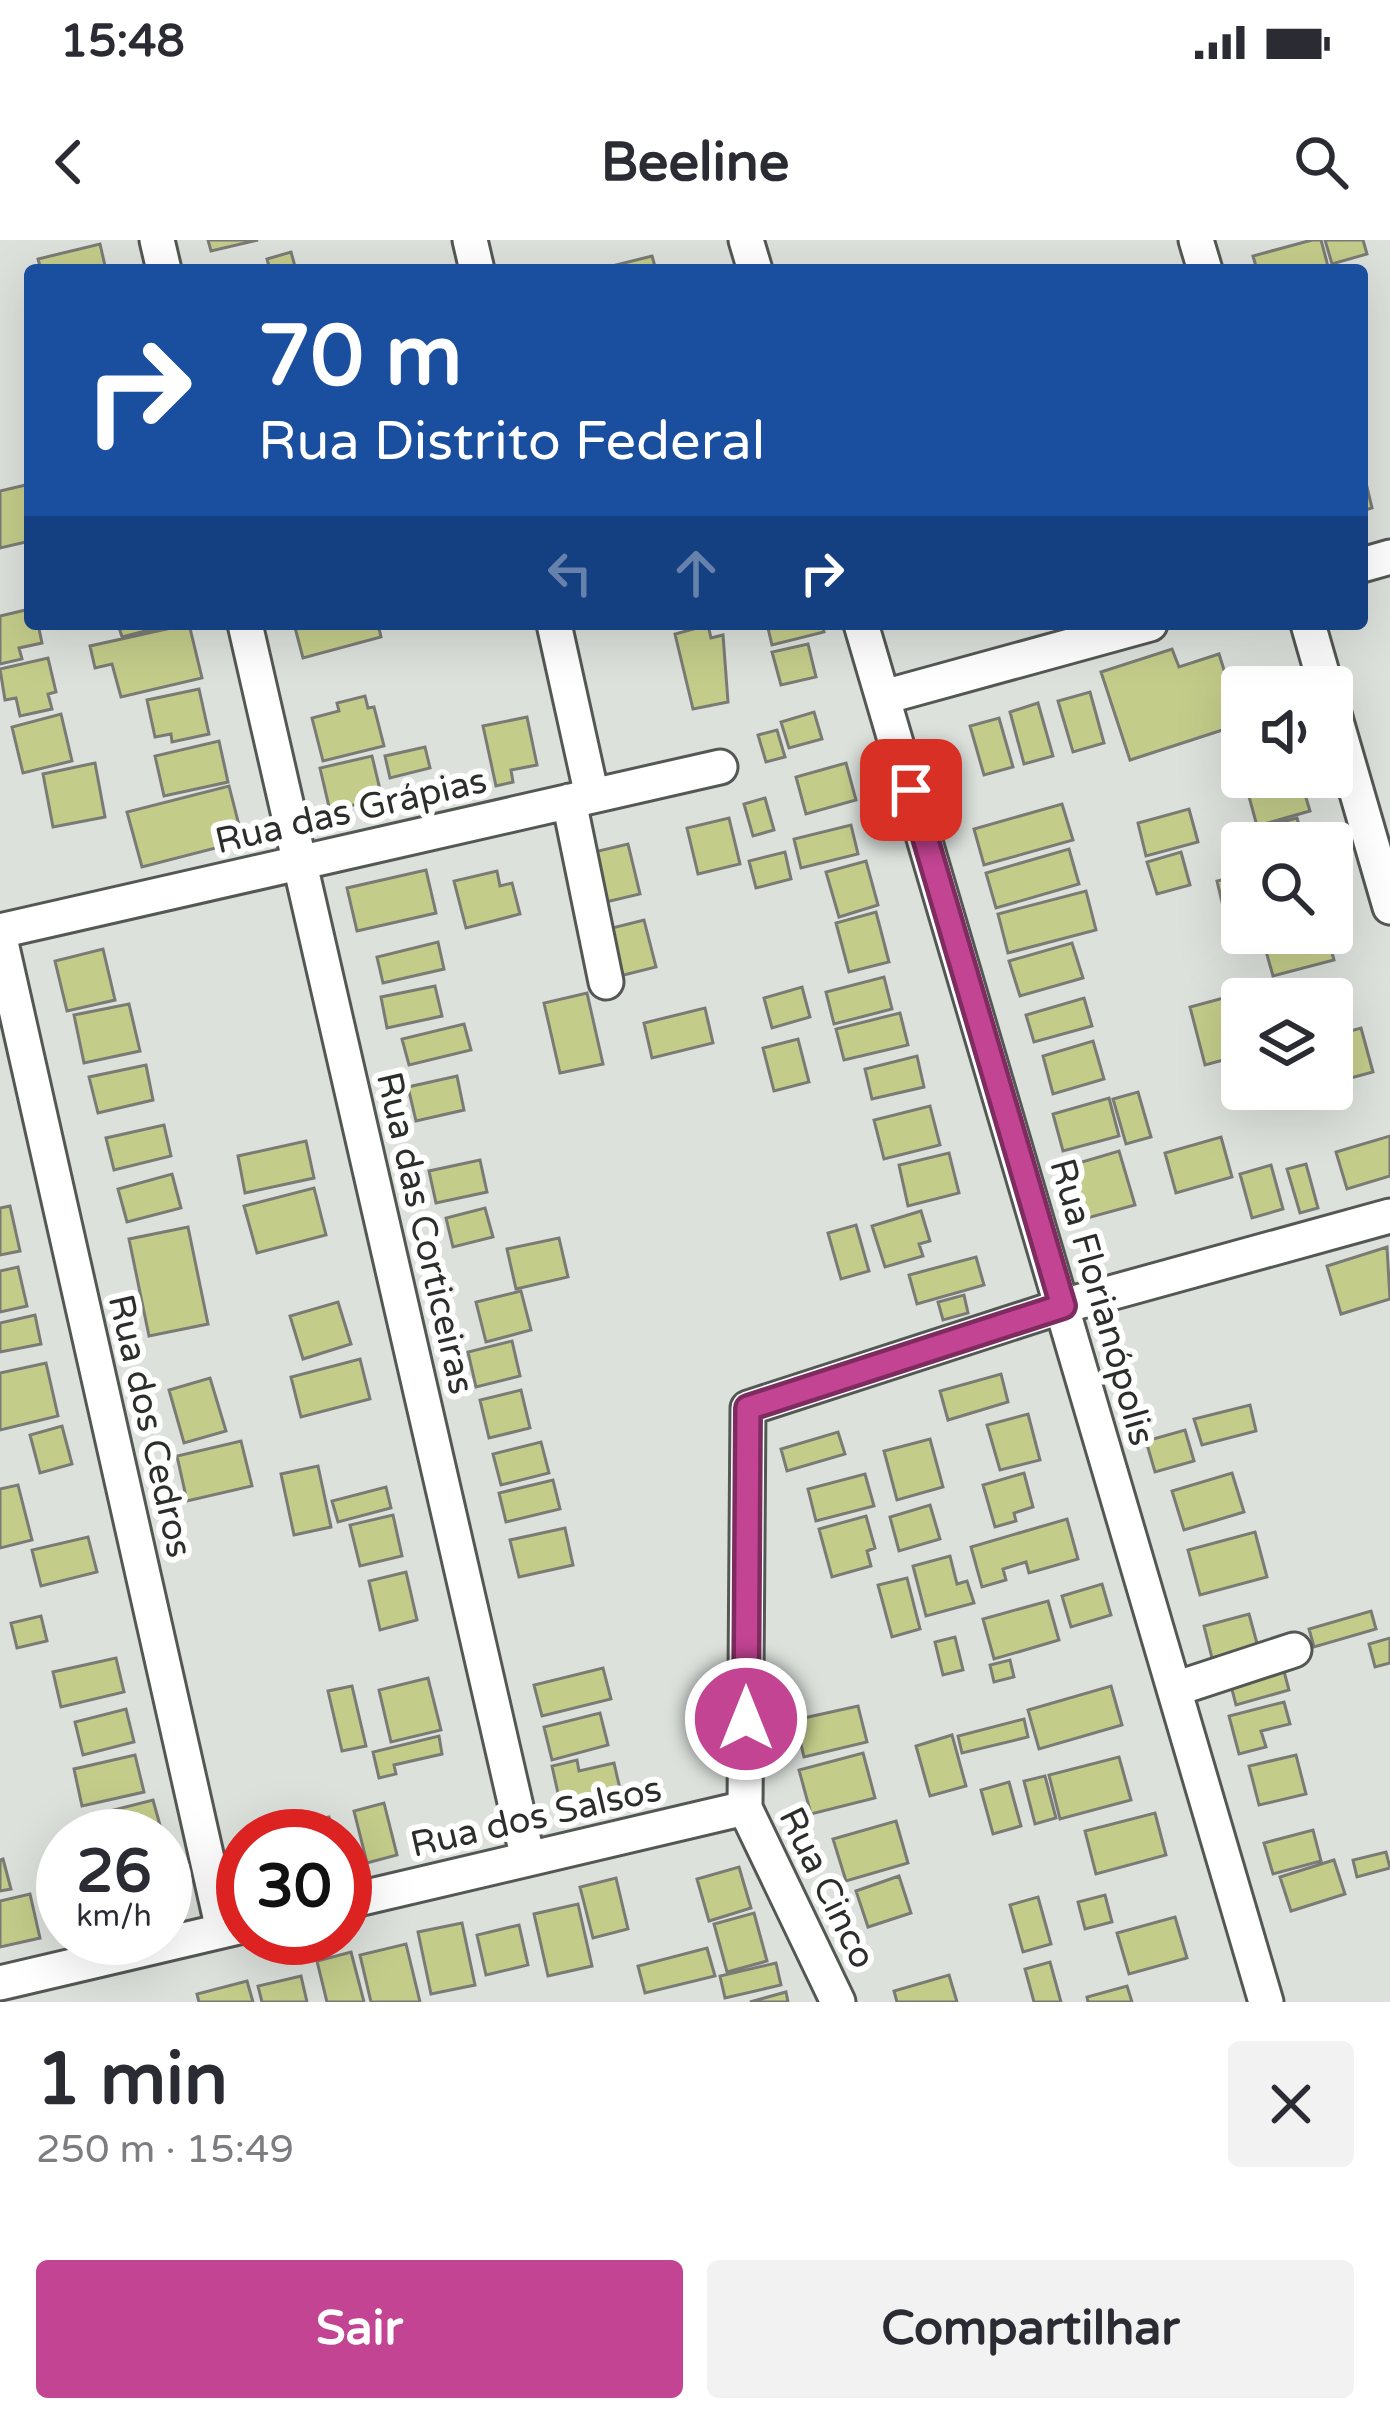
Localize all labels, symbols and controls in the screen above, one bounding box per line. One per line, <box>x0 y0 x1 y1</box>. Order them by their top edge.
text: 15:48 <box>60 15 185 69</box>
icon: back <box>36 129 102 195</box>
icon: search <box>1288 129 1354 195</box>
text: Beeline <box>601 130 789 195</box>
text: 70 m <box>258 307 462 408</box>
icon: right <box>60 312 216 468</box>
text: Rua Distrito Federal <box>258 409 765 474</box>
icon: left <box>537 540 603 606</box>
icon: ahead <box>663 540 729 606</box>
icon: right <box>789 540 855 606</box>
map controls <box>1221 666 1353 1110</box>
button: sound <box>1221 666 1353 798</box>
pin <box>860 739 962 841</box>
icon: arrive <box>878 757 944 823</box>
street label: Rua das Grápias <box>211 759 491 863</box>
button: search <box>1221 822 1353 954</box>
button: layers <box>1221 978 1353 1110</box>
street label: Rua das Corticeiras <box>367 1068 483 1398</box>
street label: Rua Florianópolis <box>1041 1154 1163 1450</box>
street label: Rua dos Cedros <box>99 1290 201 1562</box>
position arrow <box>683 1656 809 1782</box>
street label: Rua dos Salsos <box>406 1767 666 1867</box>
street label: Rua Cinco <box>770 1800 884 1976</box>
speed limit sign: 30 <box>216 1809 372 1965</box>
text: 26 <box>76 1836 152 1908</box>
text: km/h <box>76 1898 152 1935</box>
text: 1 min <box>36 2037 228 2124</box>
button: close <box>1228 2041 1354 2167</box>
text: 250 m · 15:49 <box>36 2126 294 2173</box>
button: Sair <box>36 2260 683 2398</box>
button: Compartilhar <box>707 2260 1354 2398</box>

